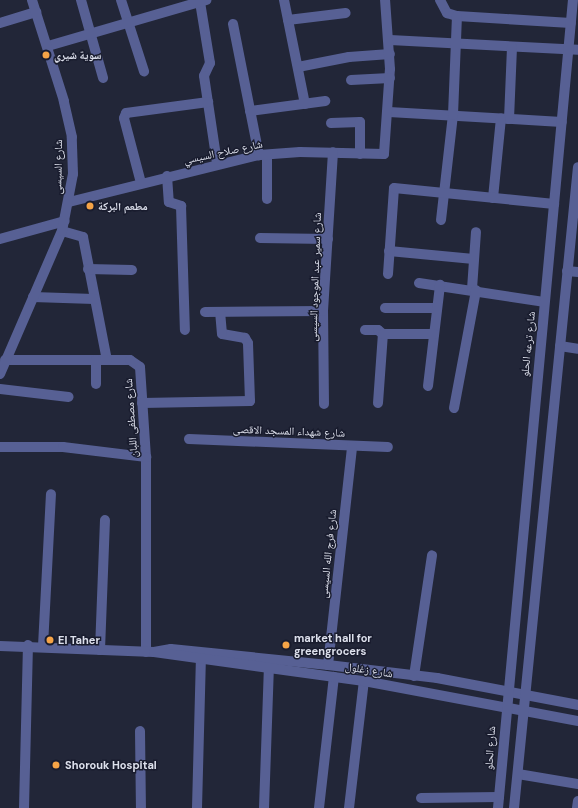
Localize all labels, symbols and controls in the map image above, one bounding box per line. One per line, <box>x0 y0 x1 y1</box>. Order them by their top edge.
place label: سوية شيري <box>54 48 102 62</box>
marker: سوية شيري <box>41 50 51 60</box>
street label: شارع صلاح السيسي <box>182 137 264 167</box>
street label: شارع السيسى <box>51 139 65 195</box>
place label: مطعم البركة <box>98 199 148 213</box>
marker: مطعم البركة <box>85 201 95 211</box>
street label: شارع سمير عبد الموجود السيسى <box>306 212 324 342</box>
street label: شارع ترعه الحلو <box>518 311 538 377</box>
street label: شارع مصطفى اللبان <box>122 378 140 458</box>
street label: شارع شهداء المسجد الاقصى <box>233 422 345 440</box>
street label: شارع فرج الله السيسى <box>317 509 339 599</box>
place label: market hall for greengrocers <box>294 632 372 658</box>
place label: El Taher <box>58 633 100 647</box>
marker: El Taher <box>45 635 55 645</box>
marker: market hall for greengrocers <box>281 640 291 650</box>
street label: شارع زغلول <box>344 660 394 680</box>
street label: شارع الحلو <box>482 726 498 770</box>
place label: Shorouk Hospital <box>65 758 157 772</box>
marker: Shorouk Hospital <box>50 759 62 771</box>

